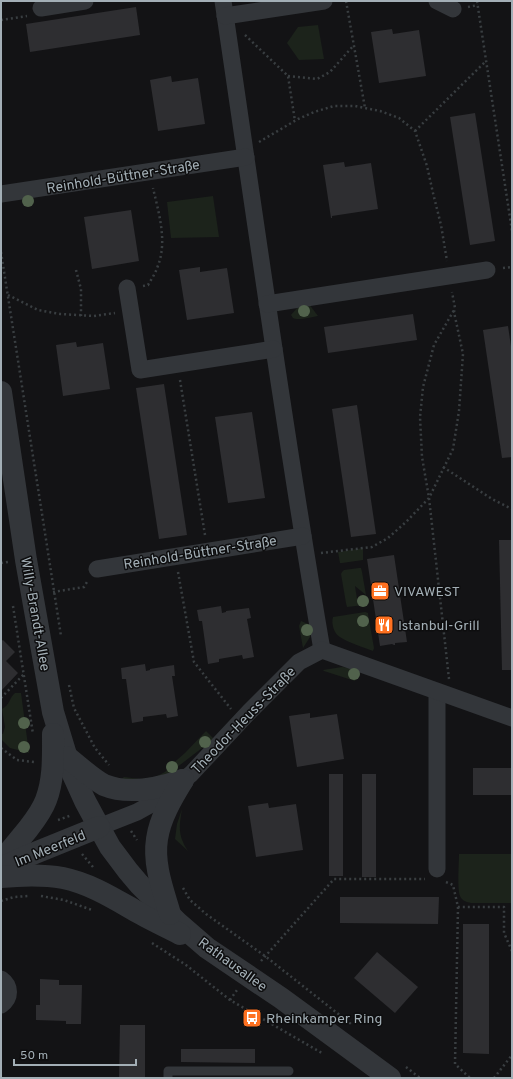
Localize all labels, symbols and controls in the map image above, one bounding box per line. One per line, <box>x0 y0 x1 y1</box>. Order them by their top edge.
street label: Reinhold-Büttner-Straße <box>45 157 201 198</box>
street label: Reinhold-Büttner-Straße <box>122 533 278 574</box>
street label: Willy-Brandt-Allee <box>16 556 53 673</box>
office icon: VIVAWEST <box>369 580 391 602</box>
place label: VIVAWEST <box>394 584 460 601</box>
restaurant icon: Istanbul-Grill <box>373 614 395 636</box>
place label: Istanbul-Grill <box>398 618 480 635</box>
street label: Theodor-Heuss-Straße <box>188 664 300 778</box>
street label: Im Meerfeld <box>13 828 88 871</box>
street label: Rathausallee <box>194 935 270 996</box>
bus stop icon: Rheinkamper Ring <box>241 1007 263 1029</box>
place label: Rheinkamper Ring <box>266 1011 382 1028</box>
scale bar <box>14 1041 136 1067</box>
text: 50 m <box>20 1048 48 1064</box>

